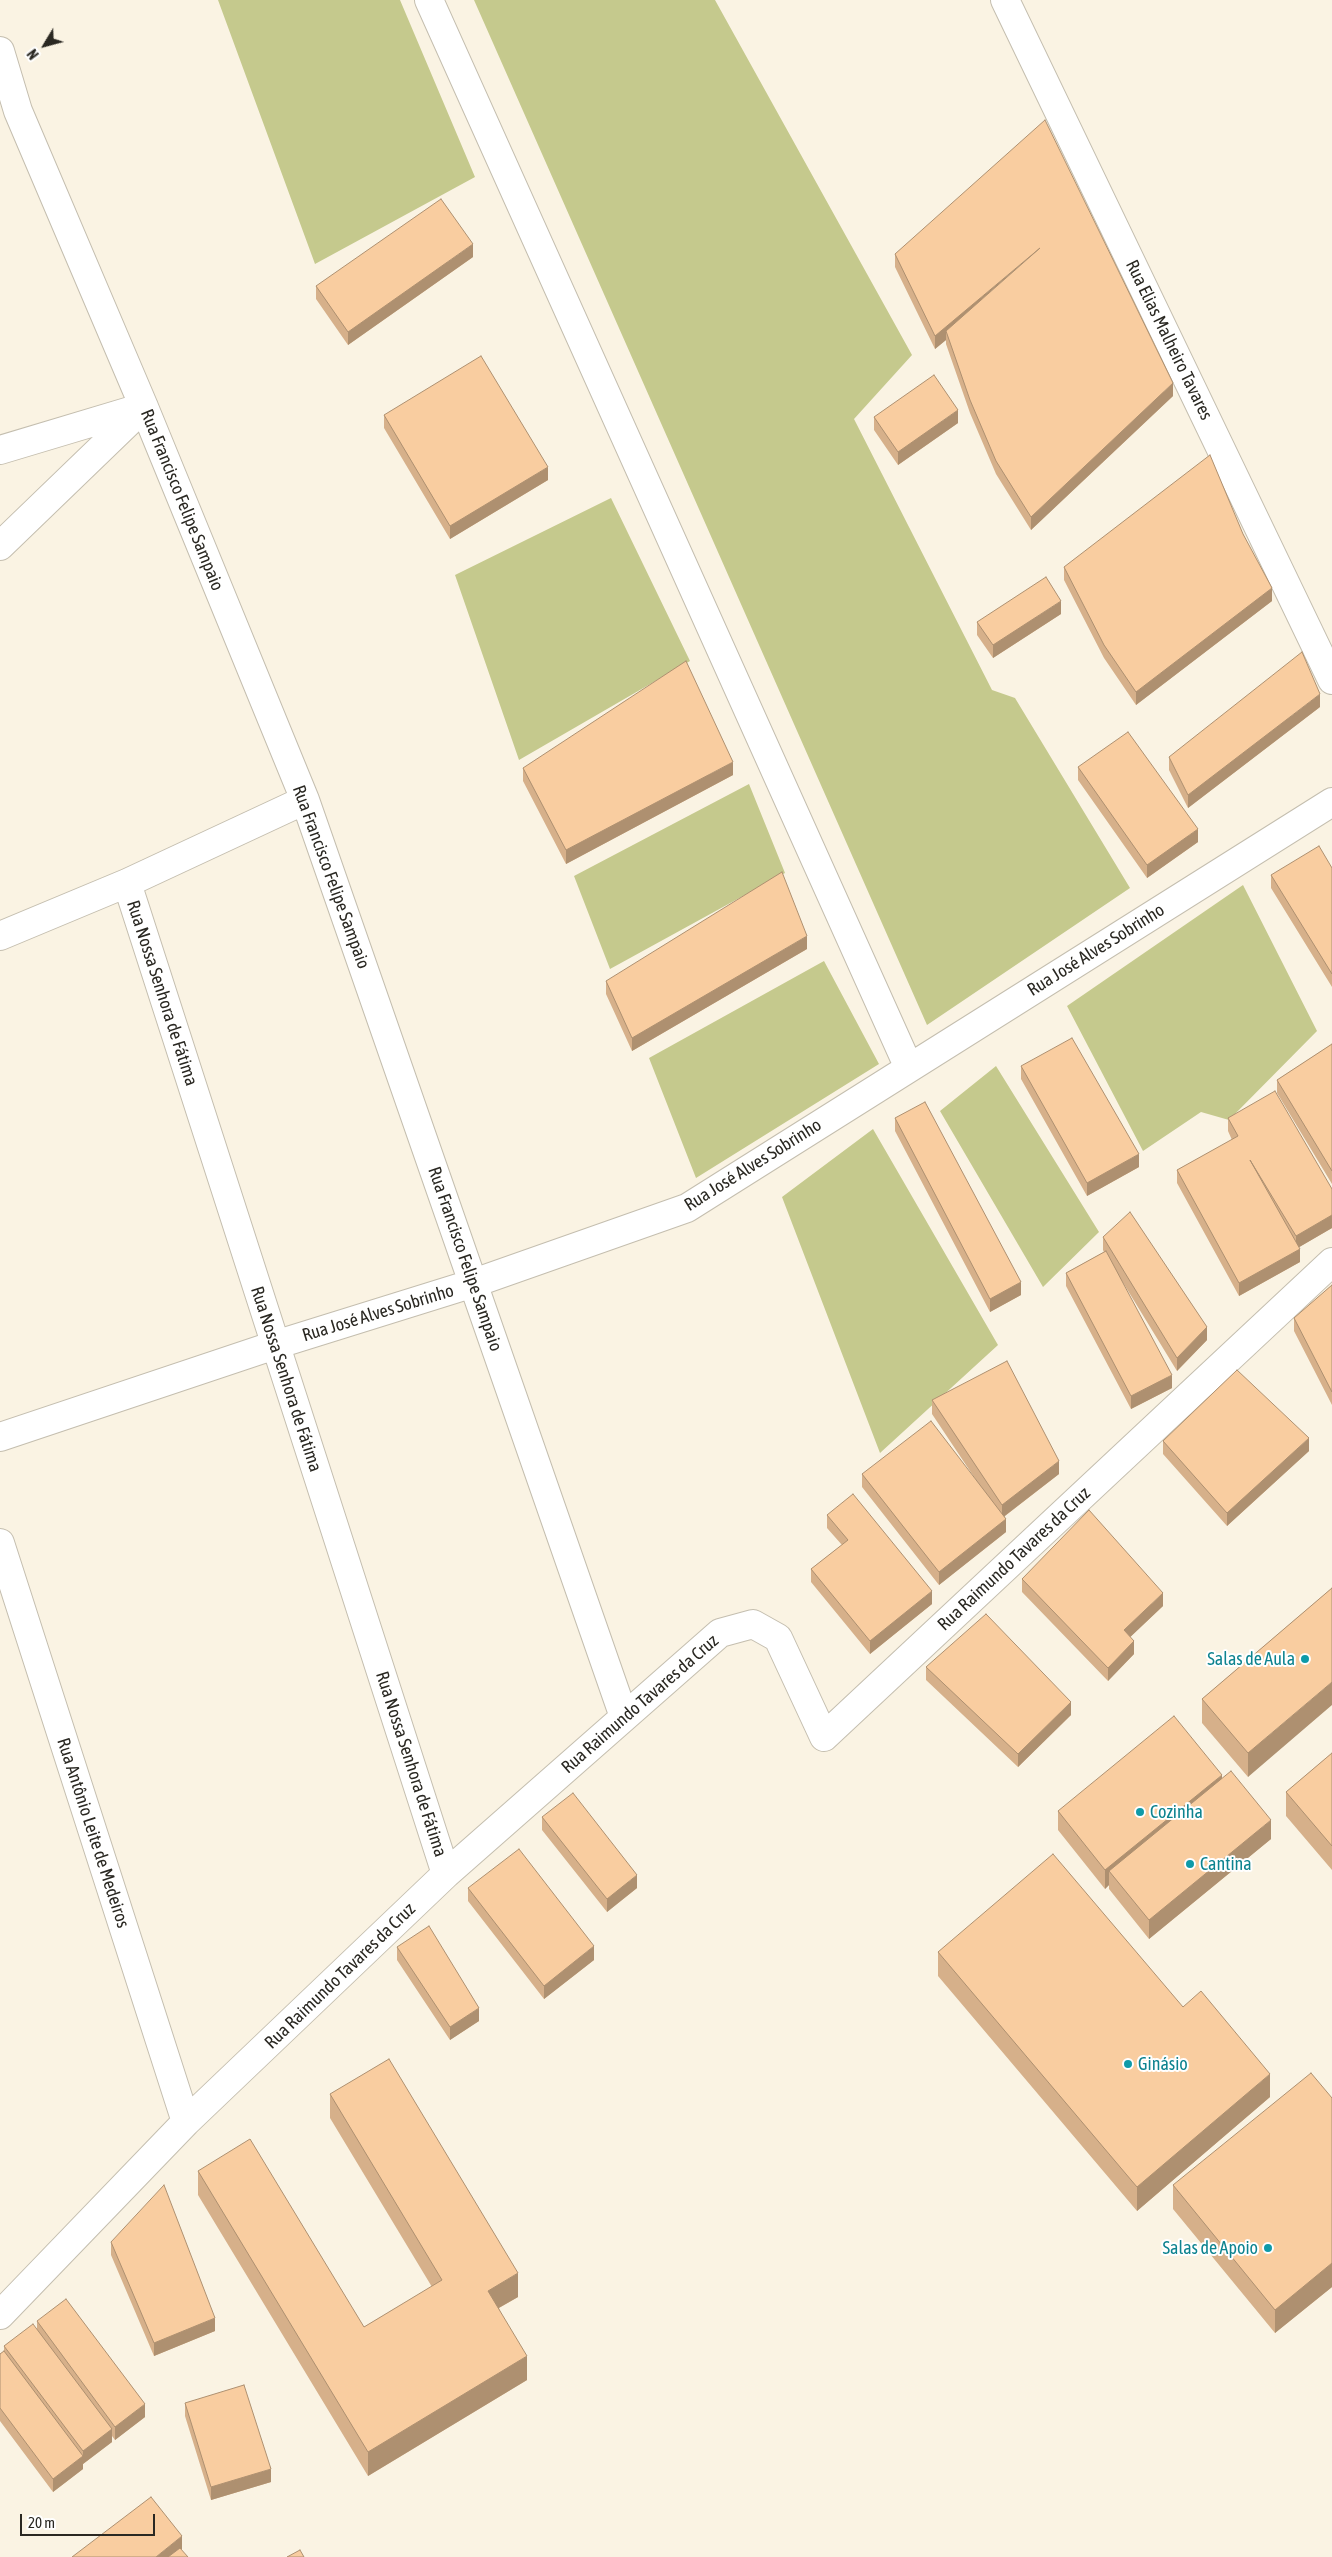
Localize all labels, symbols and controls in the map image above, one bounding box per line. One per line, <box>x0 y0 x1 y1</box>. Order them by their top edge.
north arrow <box>20 20 70 70</box>
text: N <box>24 46 42 62</box>
street label: Rua Elias Malheiro Tavares <box>1121 257 1217 423</box>
street label: Rua Francisco Felipe Sampaio <box>136 406 228 594</box>
street label: Rua Francisco Felipe Sampaio <box>288 782 374 972</box>
street label: Rua Nossa Senhora de Fátima <box>122 898 202 1088</box>
street label: Rua José Alves Sobrinho <box>1024 899 1168 1001</box>
street label: Rua José Alves Sobrinho <box>681 1114 825 1216</box>
street label: Rua Francisco Felipe Sampaio <box>423 1164 507 1354</box>
street label: Rua José Alves Sobrinho <box>300 1280 456 1346</box>
street label: Rua Nossa Senhora de Fátima <box>246 1284 326 1474</box>
street label: Rua Raimundo Tavares da Cruz <box>933 1483 1095 1635</box>
street label: Rua Raimundo Tavares da Cruz <box>557 1630 723 1778</box>
place label: Salas de Aula <box>1207 1648 1295 1670</box>
marker: Salas de Aula <box>1299 1653 1311 1665</box>
street label: Rua Nossa Senhora de Fátima <box>371 1669 451 1859</box>
street label: Rua Antônio Leite de Medeiros <box>52 1735 134 1931</box>
place label: Cozinha <box>1150 1801 1203 1823</box>
marker: Cozinha <box>1134 1806 1146 1818</box>
place label: Cantina <box>1200 1853 1252 1875</box>
marker: Cantina <box>1184 1858 1196 1870</box>
street label: Rua Raimundo Tavares da Cruz <box>260 1899 420 2053</box>
place label: Ginásio <box>1138 2053 1188 2075</box>
marker: Ginásio <box>1122 2058 1134 2070</box>
place label: Salas de Apoio <box>1163 2237 1258 2259</box>
marker: Salas de Apoio <box>1262 2242 1274 2254</box>
scale bar <box>22 2504 158 2536</box>
text: 20 m <box>28 2514 55 2531</box>

